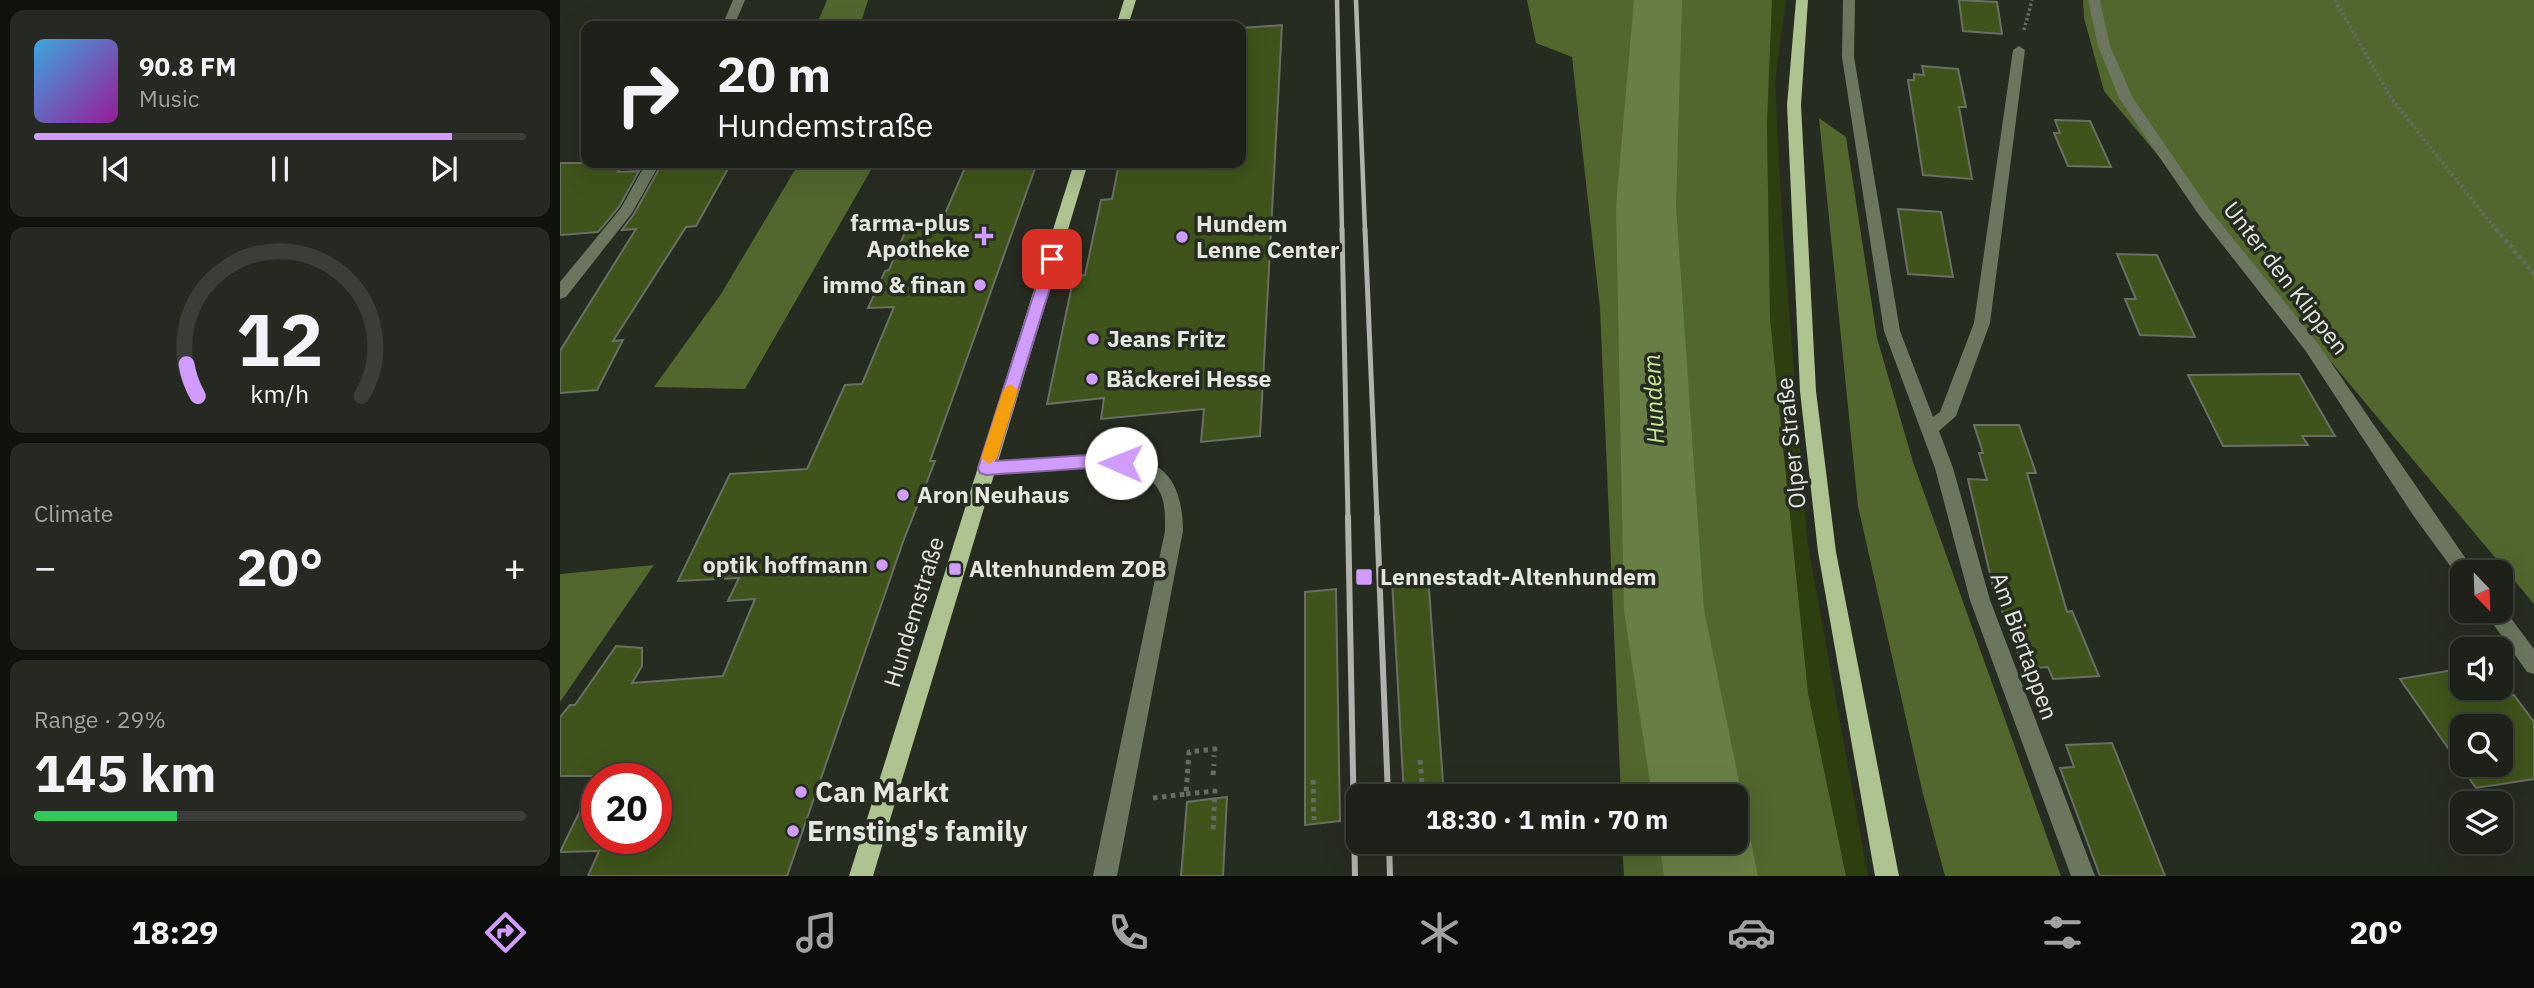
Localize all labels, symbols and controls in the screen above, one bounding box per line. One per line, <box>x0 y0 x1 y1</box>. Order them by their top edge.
text: 20 m <box>717 42 831 105</box>
text: 90.8 FM <box>139 49 237 83</box>
icon: right <box>602 49 693 140</box>
text: Music <box>139 83 199 113</box>
text: Hundemstraße <box>717 104 933 146</box>
icon: previous <box>97 150 135 188</box>
icon: pause <box>261 150 299 188</box>
icon: next <box>425 150 463 188</box>
street label: Unter den Klippen <box>2218 195 2356 360</box>
place label: farma-plus Apotheke <box>850 207 970 263</box>
place label: Hundem Lenne Center <box>1196 208 1339 264</box>
marker: farma-plus Apotheke <box>976 228 992 244</box>
pin <box>1022 229 1082 289</box>
marker: Hundem Lenne Center <box>1174 229 1190 245</box>
icon: arrive <box>1033 240 1071 278</box>
place label: immo & finan <box>823 269 966 299</box>
marker: immo & finan <box>972 277 988 293</box>
text: 12 <box>236 291 324 386</box>
place label: Jeans Fritz <box>1107 323 1226 353</box>
marker: Jeans Fritz <box>1085 331 1101 347</box>
water label: Hundem <box>1635 353 1671 445</box>
place label: Bäckerei Hesse <box>1106 363 1272 393</box>
marker: Bäckerei Hesse <box>1084 371 1100 387</box>
street label: Olper Straße <box>1768 376 1812 510</box>
text: km/h <box>251 377 309 410</box>
position arrow <box>1084 426 1158 500</box>
place label: Aron Neuhaus <box>917 479 1069 509</box>
marker: Aron Neuhaus <box>895 487 911 503</box>
text: Climate <box>34 498 113 528</box>
text: 20° <box>237 533 323 600</box>
street label: Hundemstraße <box>876 533 950 690</box>
text: − <box>34 542 57 591</box>
text: + <box>503 542 526 591</box>
place label: optik hoffmann <box>703 549 868 579</box>
place label: Altenhundem ZOB <box>969 553 1166 583</box>
marker: optik hoffmann <box>874 557 890 573</box>
north arrow <box>2450 560 2513 623</box>
map controls <box>2450 560 2513 854</box>
marker: Altenhundem ZOB <box>947 561 963 577</box>
place label: Lennestadt-Altenhundem <box>1380 561 1657 591</box>
marker: Lennestadt-Altenhundem <box>1354 567 1374 587</box>
street label: Am Biertappen <box>1984 568 2066 724</box>
button: sound <box>2450 637 2513 700</box>
text: Range · 29% <box>34 704 166 734</box>
button: search <box>2450 714 2513 777</box>
text: 145 km <box>34 739 216 806</box>
speed limit sign: 20 <box>581 763 672 854</box>
place label: Can Markt <box>815 773 949 810</box>
marker: Can Markt <box>793 784 809 800</box>
button: layers <box>2450 791 2513 854</box>
text: 18:30 · 1 min · 70 m <box>1426 802 1668 836</box>
place label: Ernsting's family <box>807 812 1028 849</box>
marker: Ernsting's family <box>785 823 801 839</box>
icon: directions <box>481 908 530 957</box>
icon: music <box>792 908 841 957</box>
icon: phone <box>1104 908 1153 957</box>
icon: climate <box>1415 908 1464 957</box>
icon: car <box>1727 908 1776 957</box>
icon: filters <box>2038 908 2087 957</box>
text: 18:29 <box>131 911 219 953</box>
text: 20° <box>2349 911 2403 953</box>

